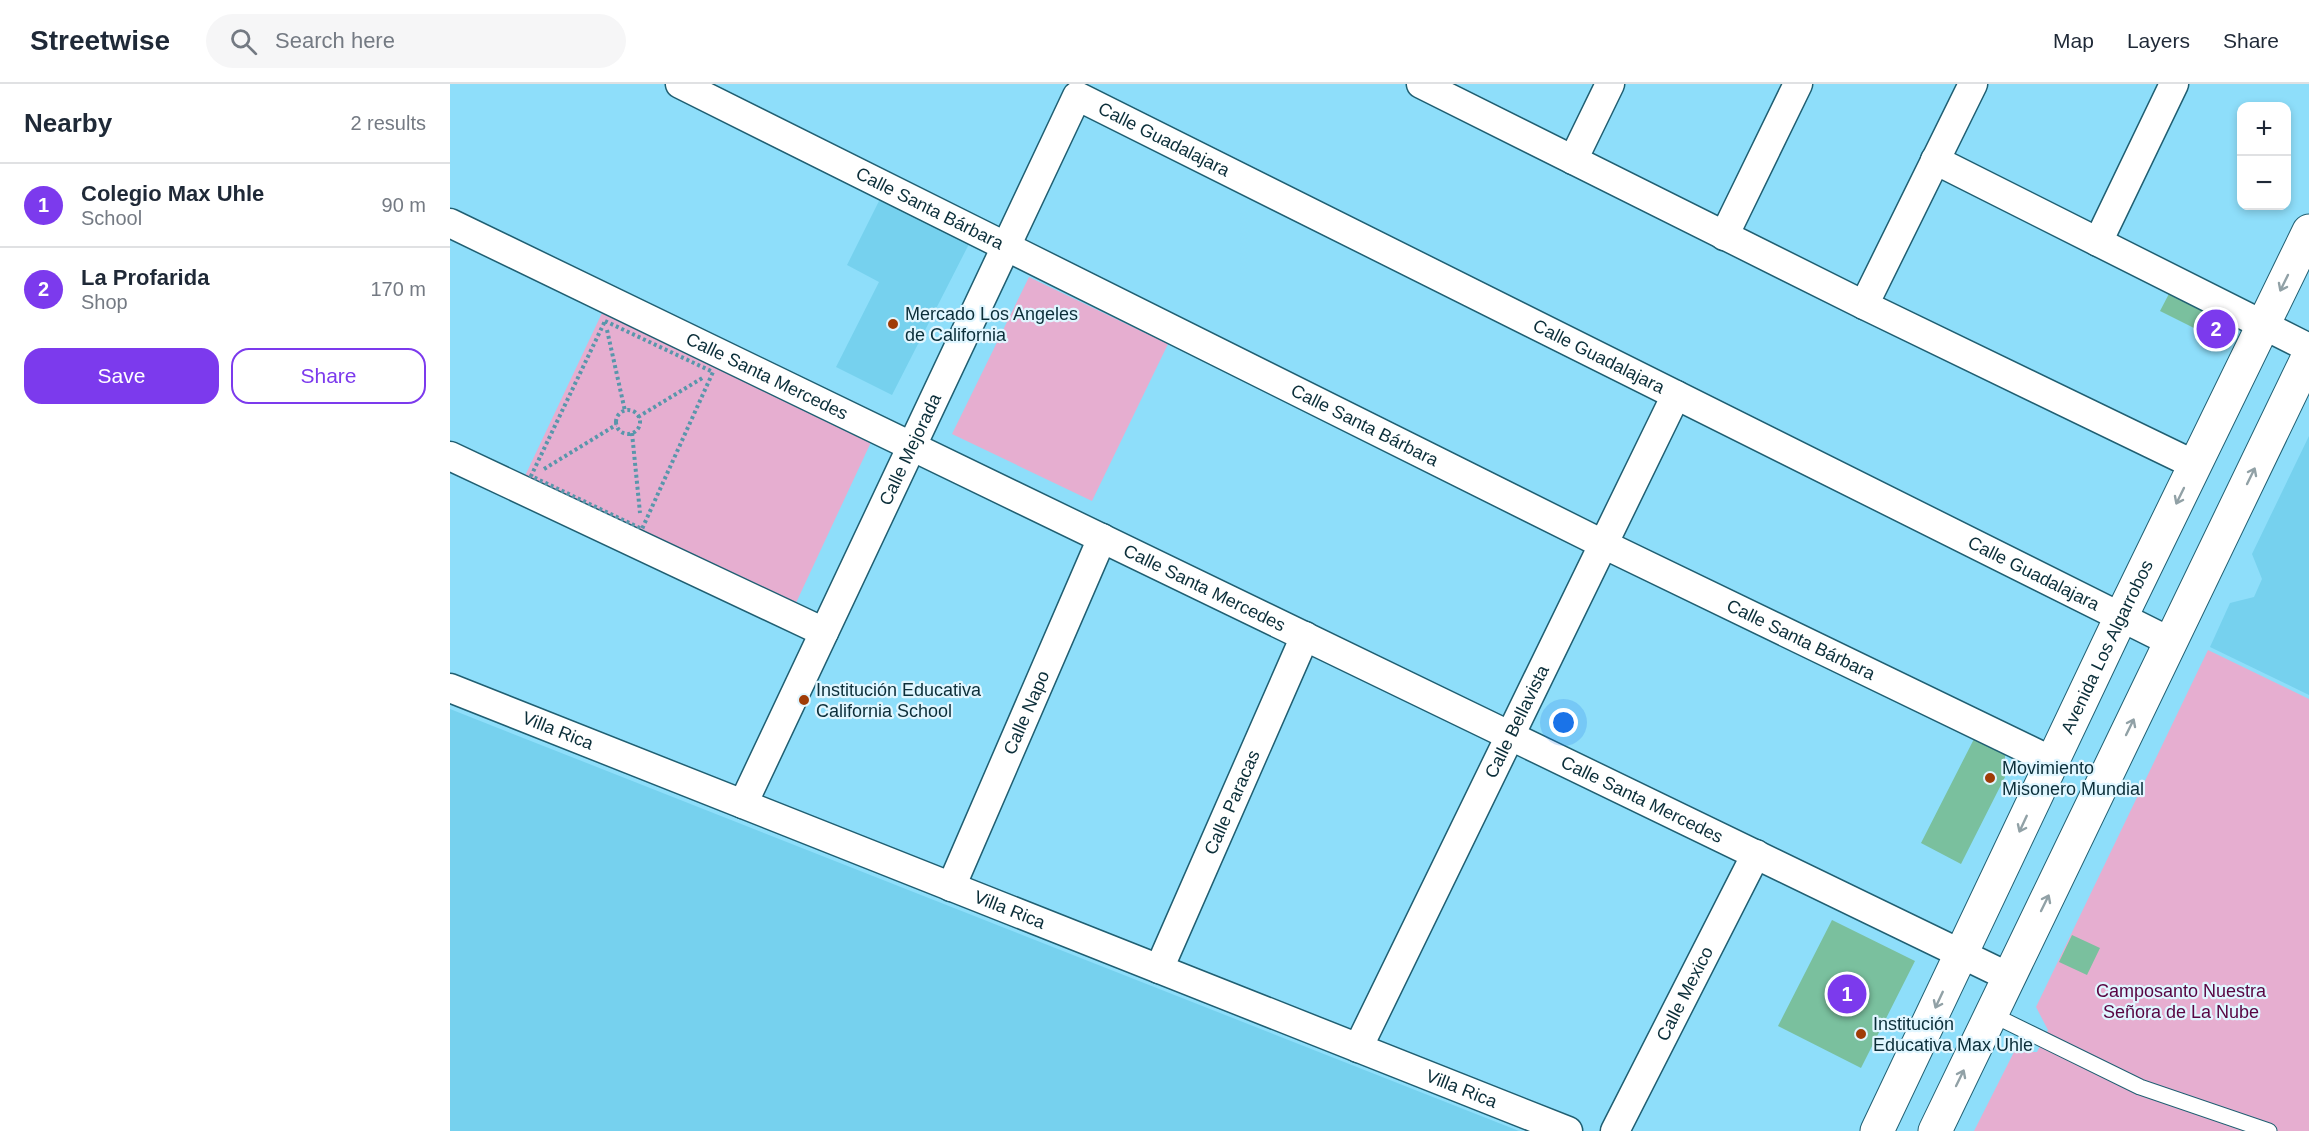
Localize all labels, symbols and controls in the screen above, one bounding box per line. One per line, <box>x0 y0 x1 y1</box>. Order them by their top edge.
search box <box>206 14 626 68</box>
text: Streetwise <box>30 25 170 56</box>
icon: search <box>227 25 260 58</box>
text: Search here <box>275 28 395 53</box>
text: Map <box>2053 29 2094 52</box>
text: Layers <box>2127 29 2190 52</box>
text: Share <box>2223 29 2279 52</box>
street label: Calle Guadalajara <box>1095 98 1234 181</box>
map controls <box>2237 102 2291 210</box>
button: + <box>2237 102 2291 156</box>
text: Nearby <box>24 108 112 138</box>
text: 2 results <box>350 112 426 134</box>
button: − <box>2237 156 2291 210</box>
street label: Calle Santa Bárbara <box>853 163 1008 254</box>
text: Colegio Max Uhle <box>81 181 264 206</box>
text: 1 <box>38 194 49 216</box>
text: 90 m <box>382 194 426 216</box>
text: School <box>81 207 142 229</box>
text: La Profarida <box>81 265 209 290</box>
one-way arrow <box>2277 274 2289 292</box>
text: 2 <box>38 278 49 300</box>
text: 170 m <box>370 278 426 300</box>
text: Shop <box>81 291 128 313</box>
place label: Mercado Los Angeles de California <box>905 304 1078 345</box>
pin: 2 <box>2196 306 2236 352</box>
street label: Calle Guadalajara <box>1530 315 1669 398</box>
marker: Mercado Los Angeles de California <box>886 317 900 331</box>
street label: Calle Santa Mercedes <box>683 329 851 424</box>
button: Save <box>24 348 219 404</box>
button: Share <box>231 348 426 404</box>
street label: Calle Santa Bárbara <box>1288 380 1443 471</box>
street label: Calle Mejorada <box>875 390 946 509</box>
one-way arrow <box>2245 467 2257 485</box>
one-way arrow <box>2173 487 2185 505</box>
street label: Calle Guadalajara <box>1965 532 2103 615</box>
street label: Calle Santa Mercedes <box>1120 540 1289 635</box>
street label: Avenida Los Algarrobos <box>2057 557 2157 737</box>
street label: Calle Santa Bárbara <box>1723 595 1879 684</box>
street label: Calle Bellavista <box>1481 661 1553 781</box>
street label: Calle Napo <box>1000 668 1053 757</box>
place label: Institución Educativa California School <box>816 680 982 721</box>
marker: Institución Educativa California School <box>797 693 811 707</box>
street label: Villa Rica <box>519 708 597 754</box>
your location <box>1549 708 1578 737</box>
one-way arrow <box>2124 719 2136 737</box>
street label: Calle Paracas <box>1200 747 1264 858</box>
street label: Calle Santa Mercedes <box>1558 752 1726 847</box>
place label: Movimiento Misonero Mundial <box>2002 758 2144 799</box>
marker: Movimiento Misonero Mundial <box>1983 771 1997 785</box>
one-way arrow <box>2016 814 2028 832</box>
street label: Villa Rica <box>971 887 1049 933</box>
one-way arrow <box>2039 894 2051 912</box>
street label: Calle Mexico <box>1653 943 1717 1044</box>
pin: 1 <box>1828 972 1866 1016</box>
park label: Camposanto Nuestra Señora de La Nube <box>2096 981 2267 1022</box>
one-way arrow <box>1933 990 1945 1008</box>
place label: Institución Educativa Max Uhle <box>1873 1014 2033 1055</box>
marker: Institución Educativa Max Uhle <box>1854 1027 1868 1041</box>
street label: Villa Rica <box>1423 1066 1501 1112</box>
one-way arrow <box>1955 1070 1967 1088</box>

